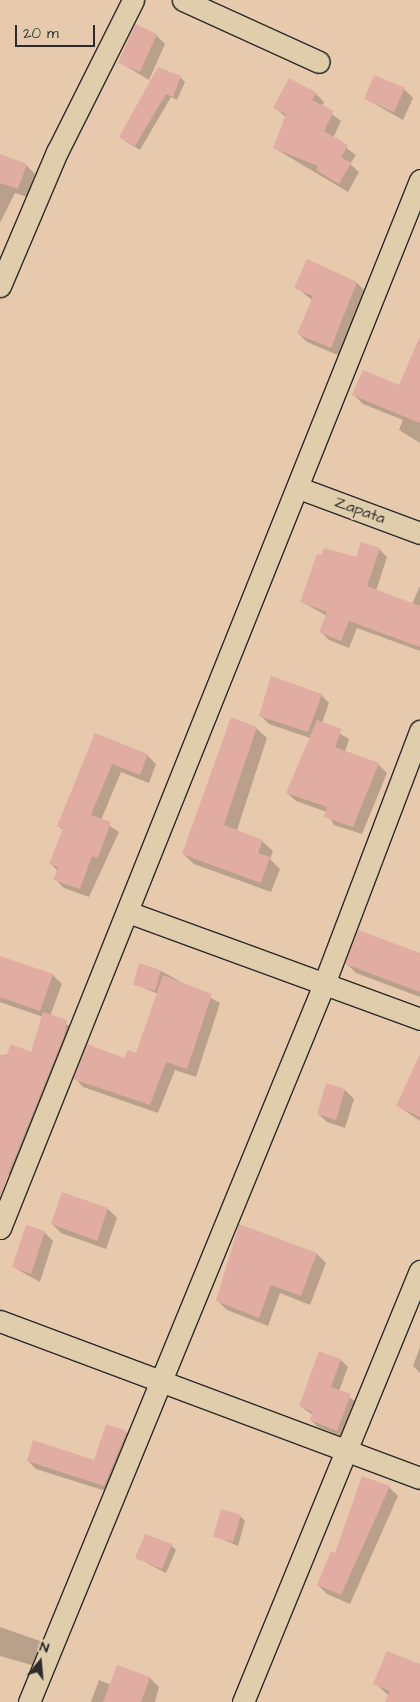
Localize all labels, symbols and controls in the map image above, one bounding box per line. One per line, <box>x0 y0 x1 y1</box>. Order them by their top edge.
scale bar <box>18 15 98 47</box>
text: 20 m <box>23 23 59 44</box>
street label: Zapata <box>332 492 388 528</box>
north arrow <box>15 1637 65 1687</box>
text: N <box>37 1637 52 1659</box>

